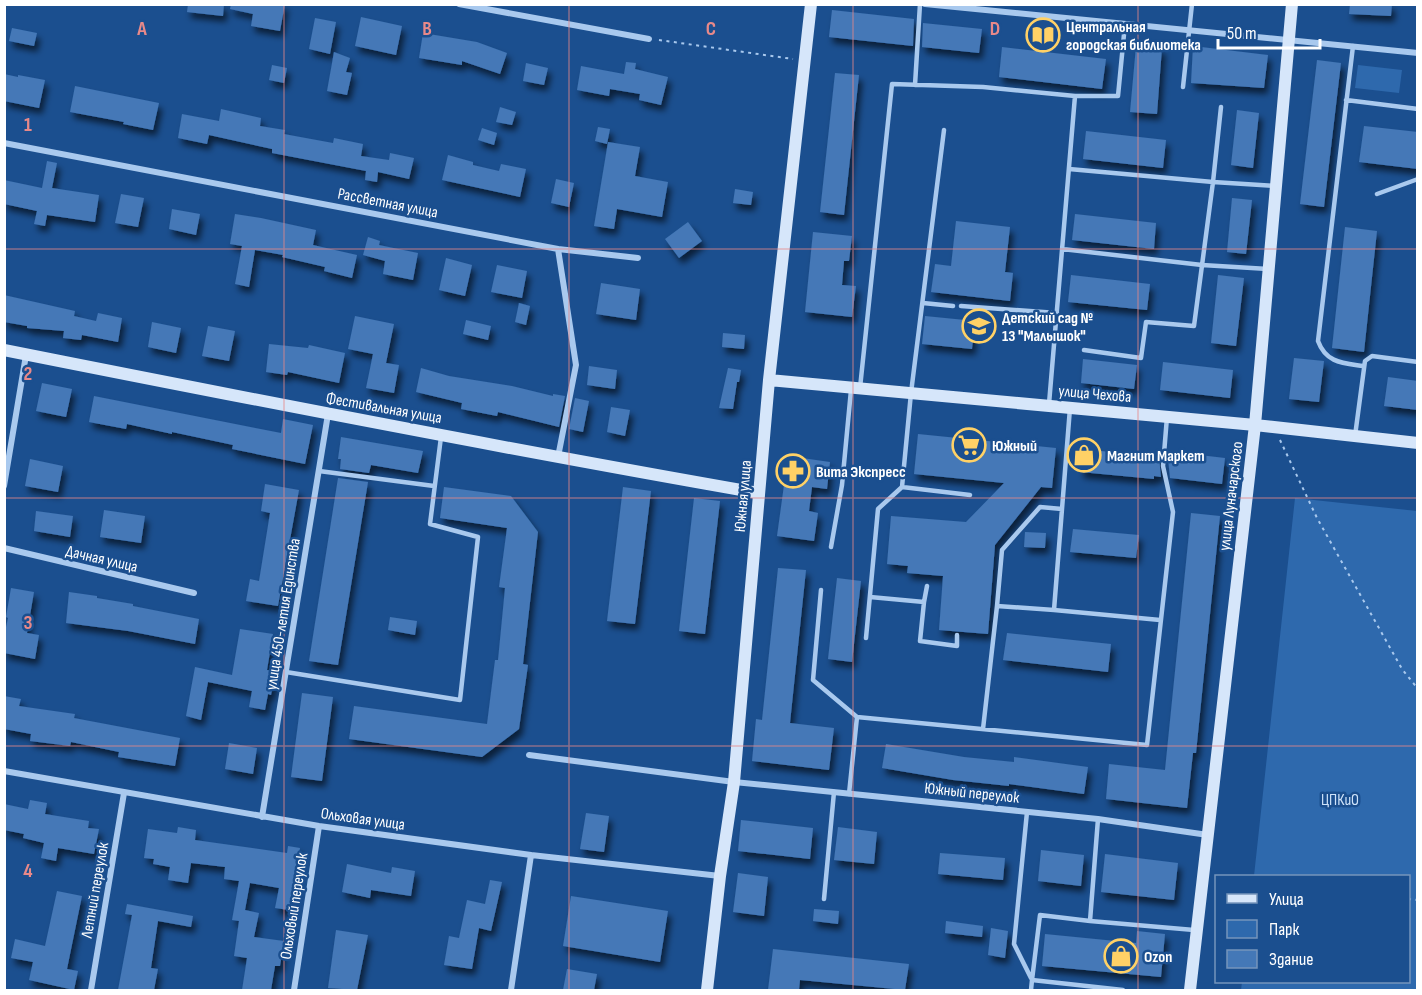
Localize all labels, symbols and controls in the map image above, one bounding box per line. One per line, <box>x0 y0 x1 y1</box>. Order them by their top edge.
scale bar <box>1218 12 1320 50</box>
text: A <box>136 17 147 41</box>
text: B <box>422 17 432 41</box>
text: C <box>706 17 716 41</box>
text: D <box>990 17 1000 41</box>
library icon: Центральная городская библиотека <box>1025 17 1061 53</box>
place label: Центральная городская библиотека <box>1066 18 1201 55</box>
text: 50 m <box>1227 23 1257 44</box>
text: 1 <box>24 113 32 137</box>
street label: Рассветная улица <box>336 184 439 222</box>
school or university icon: Детский сад № 13 "Малышок" <box>961 308 997 344</box>
place label: Детский сад № 13 "Малышок" <box>1002 309 1093 346</box>
text: 2 <box>24 362 32 386</box>
street label: улица Чехова <box>1058 382 1132 407</box>
street label: Фестивальная улица <box>324 389 443 428</box>
supermarket icon: Южный <box>951 427 987 463</box>
place label: Южный <box>992 437 1037 456</box>
shop icon: Магнит Маркет <box>1066 437 1102 473</box>
street label: улица Луначарского <box>1215 440 1248 552</box>
place label: Магнит Маркет <box>1107 447 1205 466</box>
pharmacy icon: Вита Экспресс <box>775 453 811 489</box>
street label: Южная улица <box>731 459 756 533</box>
place label: Вита Экспресс <box>816 463 906 482</box>
street label: улица 450-летия Единства <box>262 537 305 692</box>
street label: Дачная улица <box>64 542 139 577</box>
text: 3 <box>24 611 33 635</box>
street label: Южный переулок <box>924 779 1021 808</box>
park label: ЦПКиО <box>1321 791 1359 810</box>
street label: Ольховая улица <box>319 804 406 835</box>
street label: Летний переулок <box>78 840 113 941</box>
street label: Ольховый переулок <box>277 851 312 961</box>
text: 4 <box>23 859 33 883</box>
legend <box>1215 875 1410 983</box>
text: Улица <box>1269 889 1304 910</box>
text: Парк <box>1269 919 1300 940</box>
shop icon: Ozon <box>1103 938 1139 974</box>
place label: Ozon <box>1144 948 1172 967</box>
text: Здание <box>1269 949 1314 970</box>

